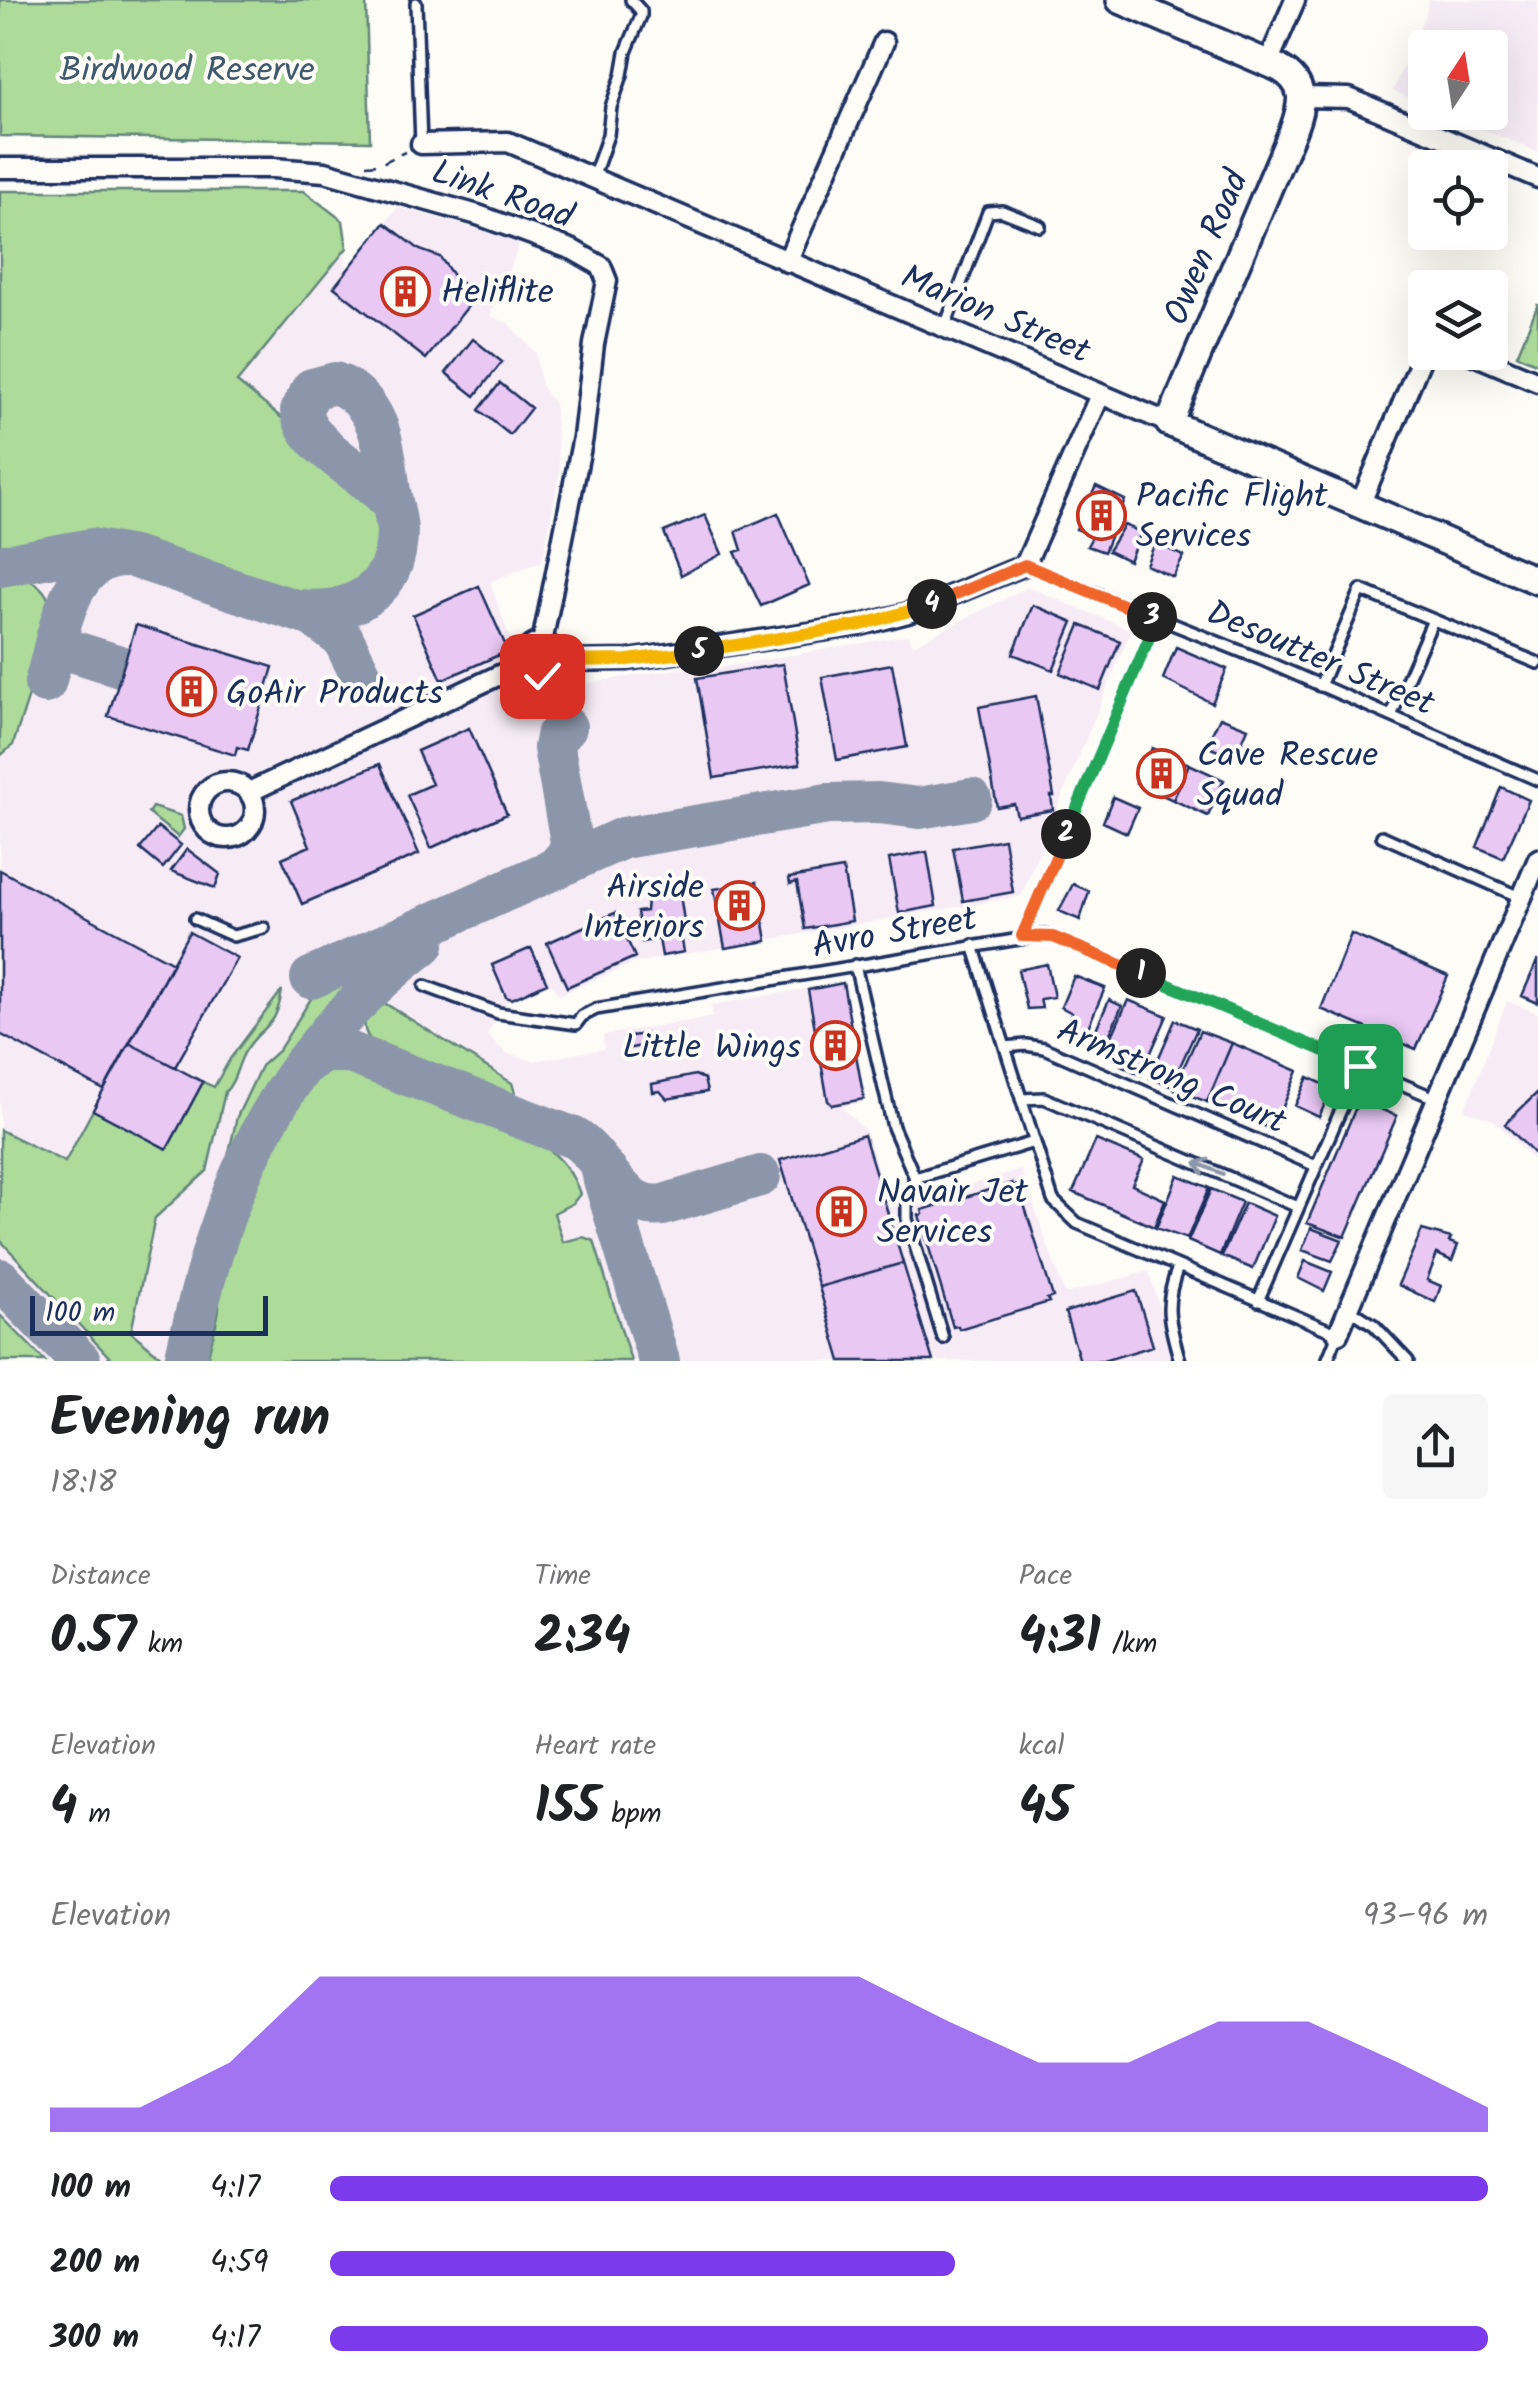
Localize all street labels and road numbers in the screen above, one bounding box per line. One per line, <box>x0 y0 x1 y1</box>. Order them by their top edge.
street label: Link Road <box>424 145 582 247</box>
street label: Owen Road <box>1150 161 1266 334</box>
street label: Marion Street <box>891 251 1099 381</box>
street label: Desoutter Street <box>1197 586 1443 733</box>
street label: Avro Street <box>808 892 982 976</box>
street label: Armstrong Court <box>1047 1004 1295 1152</box>

